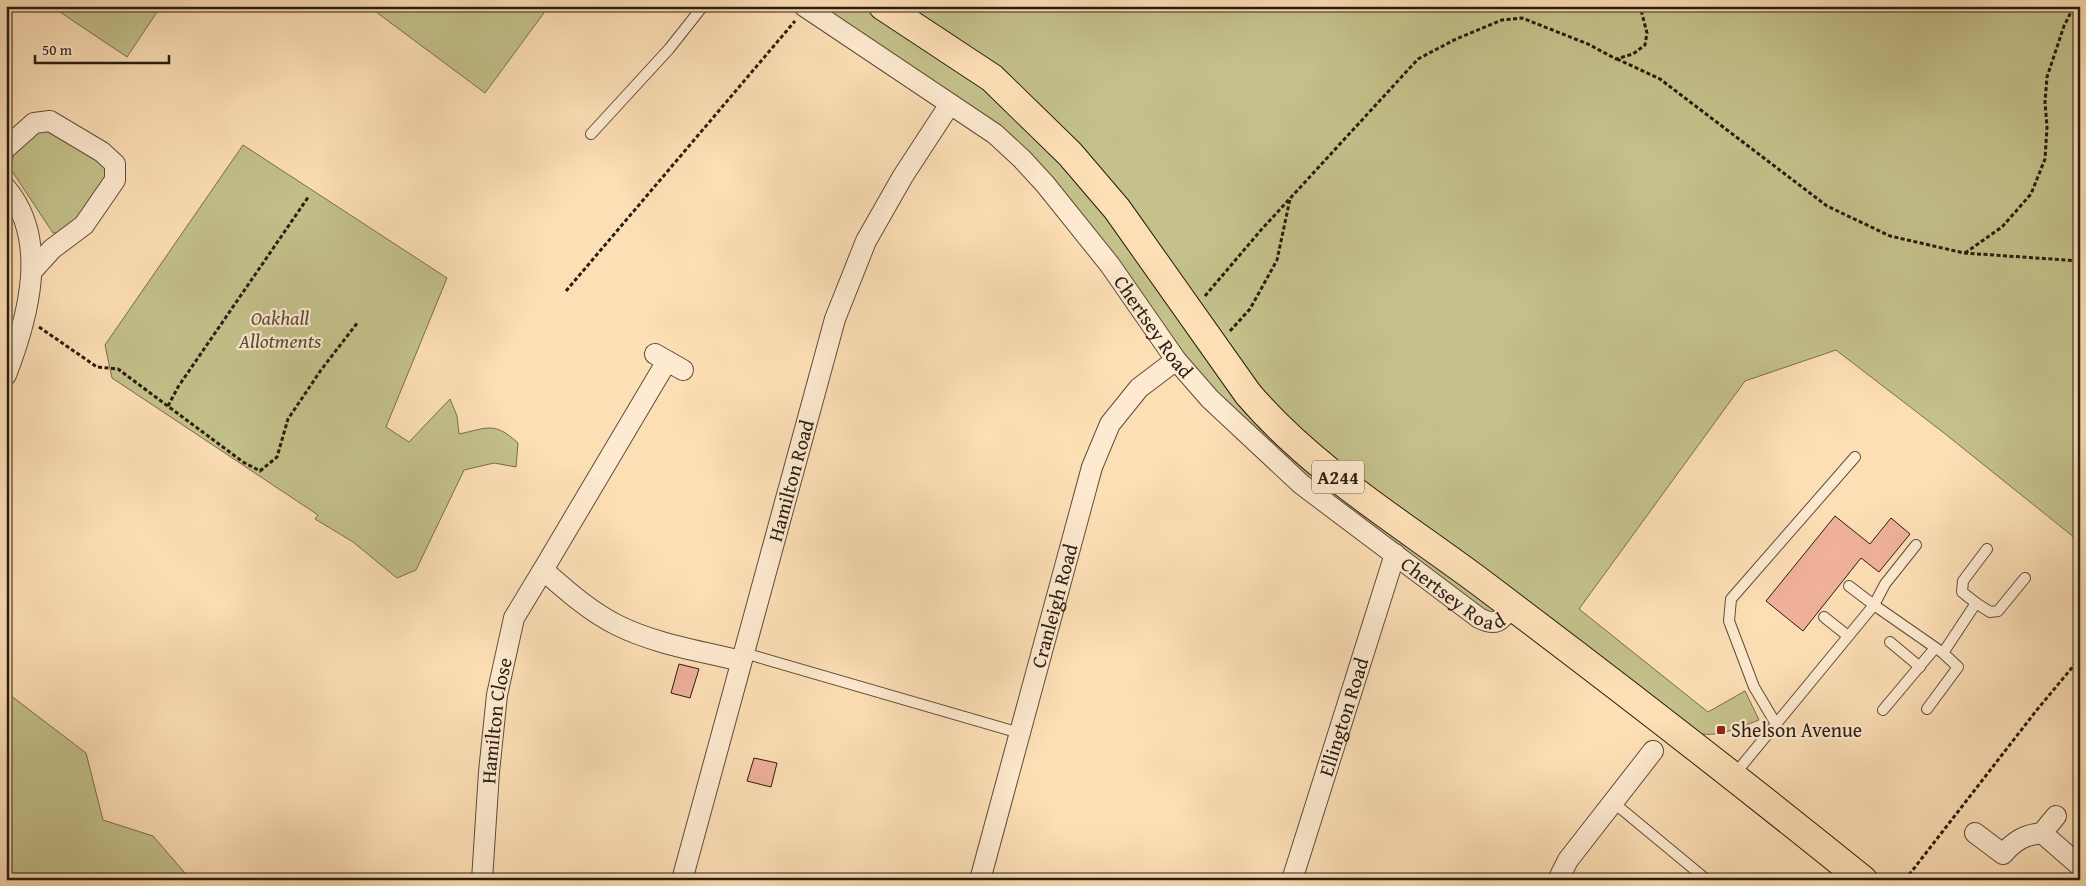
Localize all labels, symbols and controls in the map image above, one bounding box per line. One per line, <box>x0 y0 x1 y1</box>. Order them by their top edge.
scale bar <box>35 32 169 64</box>
text: 50 m <box>42 39 73 60</box>
street label: Chertsey Road <box>1107 269 1201 384</box>
park label: Oakhall Allotments <box>238 303 322 355</box>
street label: Hamilton Road <box>760 416 821 545</box>
road number: A244 <box>1312 461 1364 494</box>
street label: Cranleigh Road <box>1023 540 1085 671</box>
street label: Chertsey Road <box>1395 549 1510 637</box>
street label: Ellington Road <box>1311 653 1375 780</box>
street label: Hamilton Close <box>473 655 519 785</box>
place label: Shelson Avenue <box>1731 715 1862 744</box>
marker: Shelson Avenue <box>1715 724 1727 736</box>

